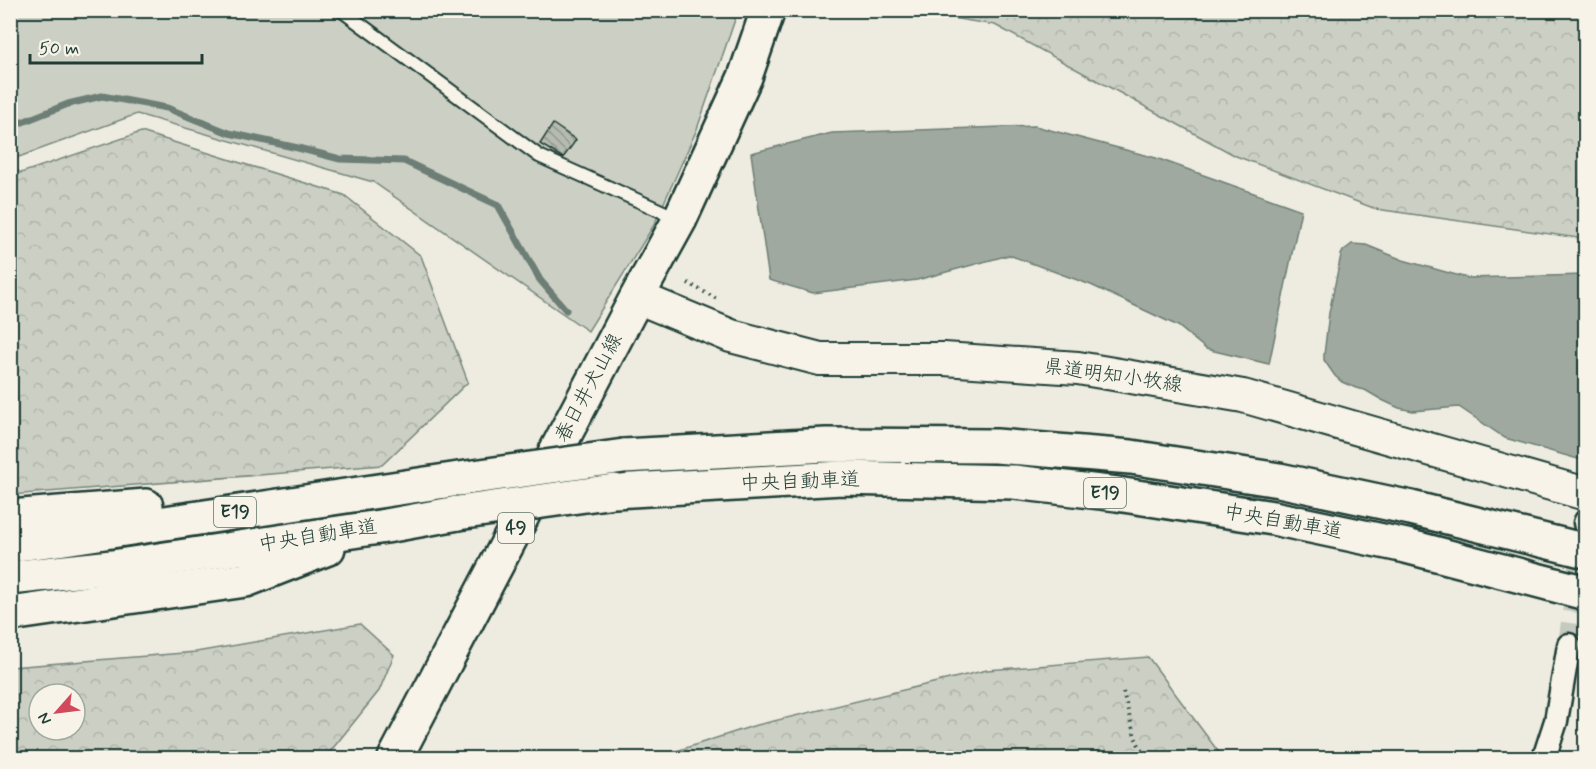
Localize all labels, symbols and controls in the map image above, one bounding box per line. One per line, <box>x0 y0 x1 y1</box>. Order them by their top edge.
scale bar <box>30 27 202 65</box>
text: 50 m <box>39 37 79 61</box>
street label: 春日井犬山線 <box>549 329 629 447</box>
street label: 県道明知小牧線 <box>1042 353 1184 399</box>
street label: 中央自動車道 <box>740 466 860 498</box>
road number: E19 <box>1084 478 1126 508</box>
road number: E19 <box>214 497 256 527</box>
street label: 中央自動車道 <box>1222 498 1344 546</box>
street label: 中央自動車道 <box>257 513 379 559</box>
road number: 49 <box>498 513 534 543</box>
north arrow <box>27 682 87 742</box>
text: N <box>33 709 57 728</box>

